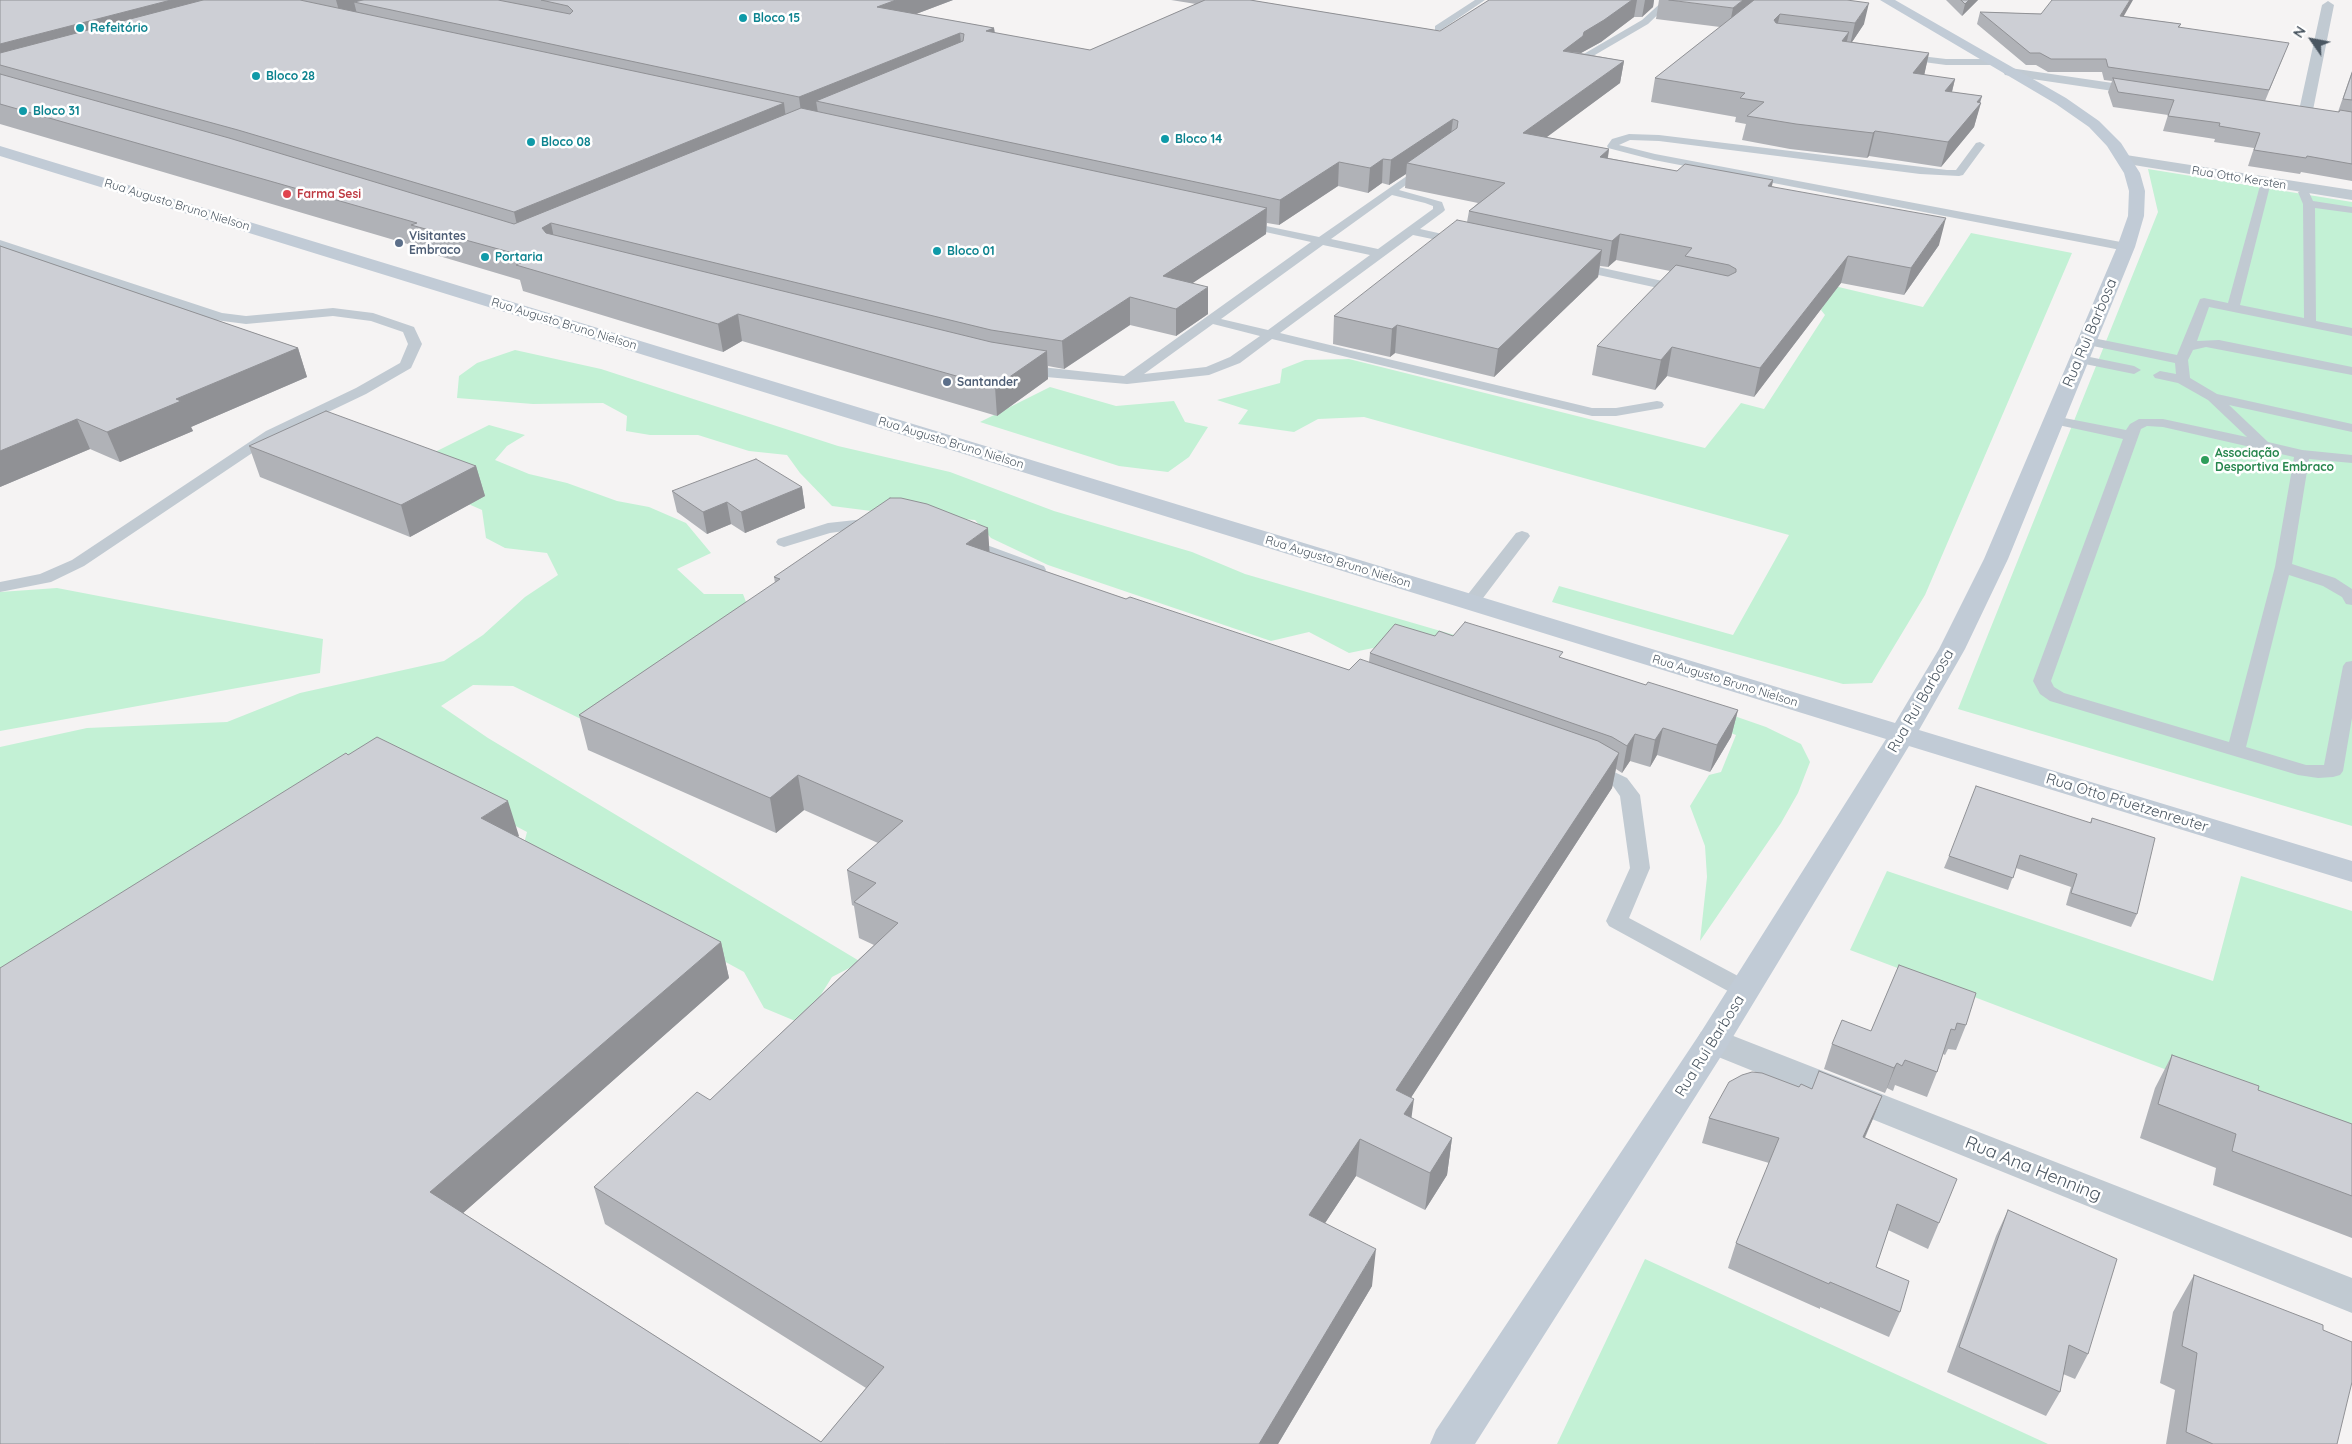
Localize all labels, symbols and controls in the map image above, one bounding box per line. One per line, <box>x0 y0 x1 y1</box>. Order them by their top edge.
place label: Bloco 15 <box>753 11 800 25</box>
marker: Bloco 15 <box>737 12 749 24</box>
north arrow <box>2287 15 2337 65</box>
place label: Refeitório <box>90 21 148 35</box>
marker: Refeitório <box>74 22 86 34</box>
text: N <box>2289 23 2310 41</box>
place label: Bloco 28 <box>266 69 315 83</box>
marker: Bloco 28 <box>250 70 262 82</box>
place label: Bloco 31 <box>33 104 80 118</box>
marker: Bloco 31 <box>17 105 29 117</box>
place label: Bloco 14 <box>1175 132 1222 146</box>
marker: Bloco 14 <box>1159 133 1171 145</box>
place label: Bloco 08 <box>541 135 590 149</box>
marker: Bloco 08 <box>525 136 537 148</box>
street label: Rua Otto Kersten <box>2191 163 2287 193</box>
street label: Rua Augusto Bruno Nielson <box>103 176 251 234</box>
place label: Farma Sesi <box>297 187 361 201</box>
marker: Farma Sesi <box>281 188 293 200</box>
place label: Visitantes Embraco <box>409 229 466 257</box>
marker: Visitantes Embraco <box>393 237 405 249</box>
place label: Bloco 01 <box>947 244 995 258</box>
marker: Bloco 01 <box>931 245 943 257</box>
place label: Portaria <box>495 250 543 264</box>
marker: Portaria <box>479 251 491 263</box>
street label: Rua Rui Barbosa <box>2059 276 2121 390</box>
street label: Rua Augusto Bruno Nielson <box>490 295 638 353</box>
place label: Santander <box>957 375 1018 389</box>
marker: Santander <box>941 376 953 388</box>
street label: Rua Augusto Bruno Nielson <box>877 414 1025 472</box>
place label: Associação Desportiva Embraco <box>2215 446 2334 474</box>
marker: Associação Desportiva Embraco <box>2199 454 2211 466</box>
street label: Rua Augusto Bruno Nielson <box>1264 533 1412 591</box>
street label: Rua Rui Barbosa <box>1884 646 1958 756</box>
street label: Rua Augusto Bruno Nielson <box>1651 652 1799 710</box>
street label: Rua Otto Pfuetzenreuter <box>2044 770 2210 836</box>
street label: Rua Rui Barbosa <box>1672 992 1748 1100</box>
street label: Rua Ana Henning <box>1962 1132 2104 1206</box>

